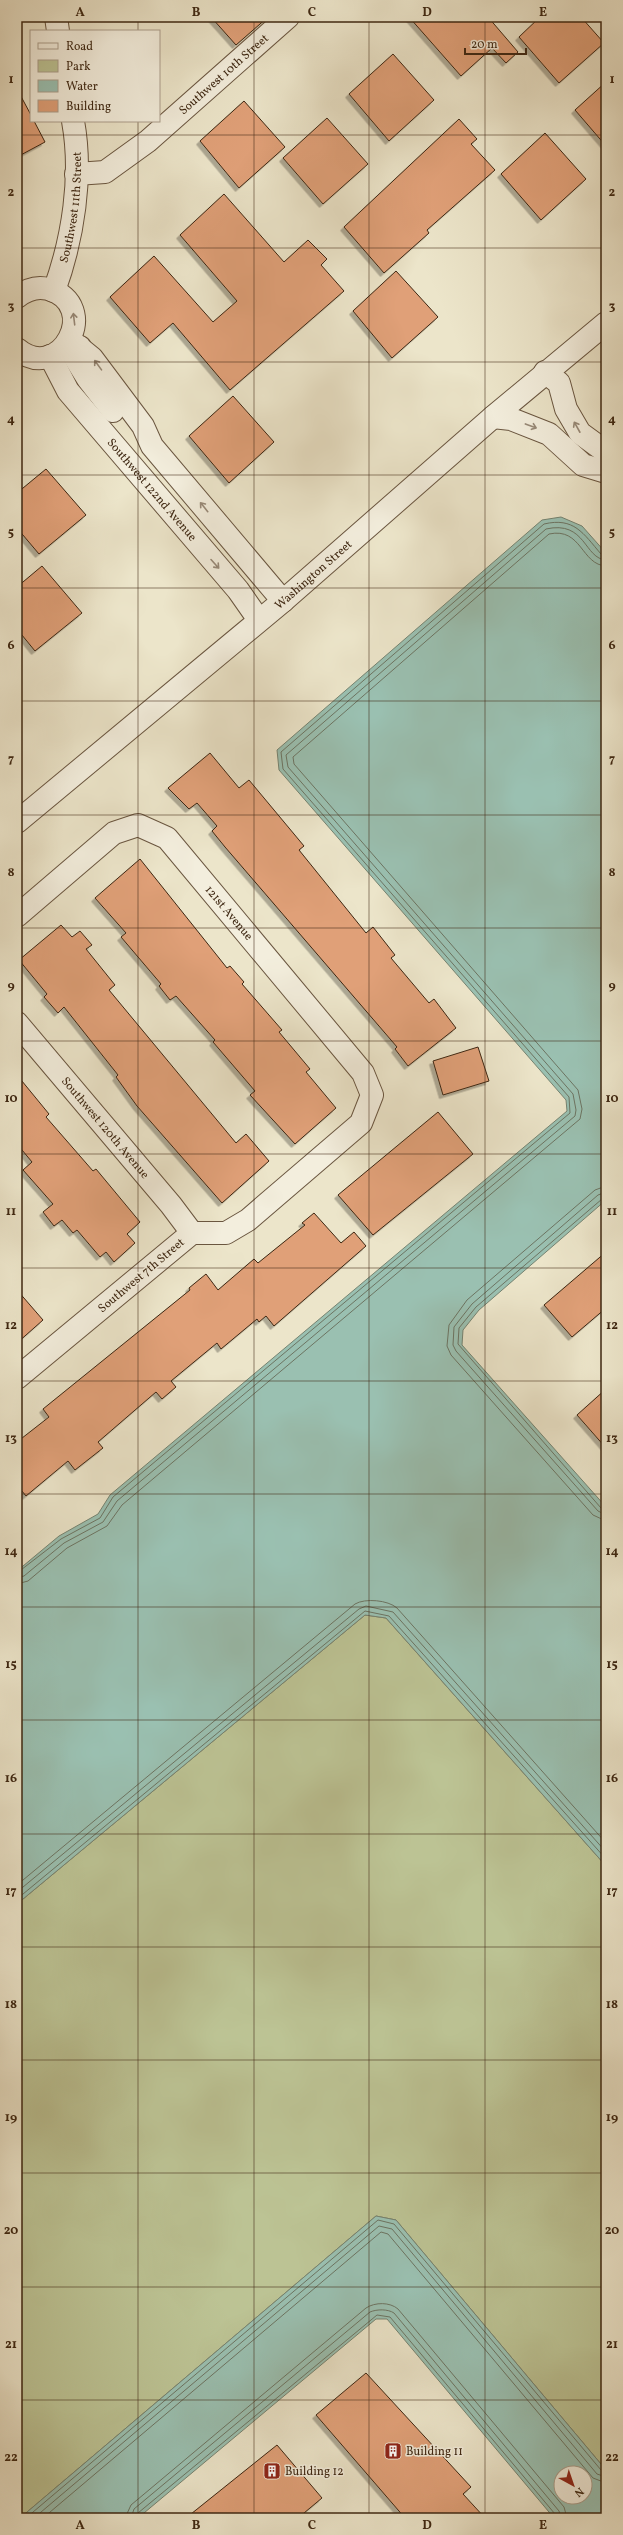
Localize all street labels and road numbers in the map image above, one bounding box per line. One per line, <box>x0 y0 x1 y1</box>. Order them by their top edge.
street label: Southwest 10th Street <box>176 31 272 119</box>
street label: Southwest 11th Street <box>56 151 86 265</box>
street label: Southwest 122nd Avenue <box>103 435 200 545</box>
street label: Washington Street <box>272 537 356 614</box>
street label: 121st Avenue <box>201 883 256 944</box>
street label: Southwest 120th Avenue <box>57 1074 153 1183</box>
street label: Southwest 7th Street <box>95 1235 188 1317</box>

